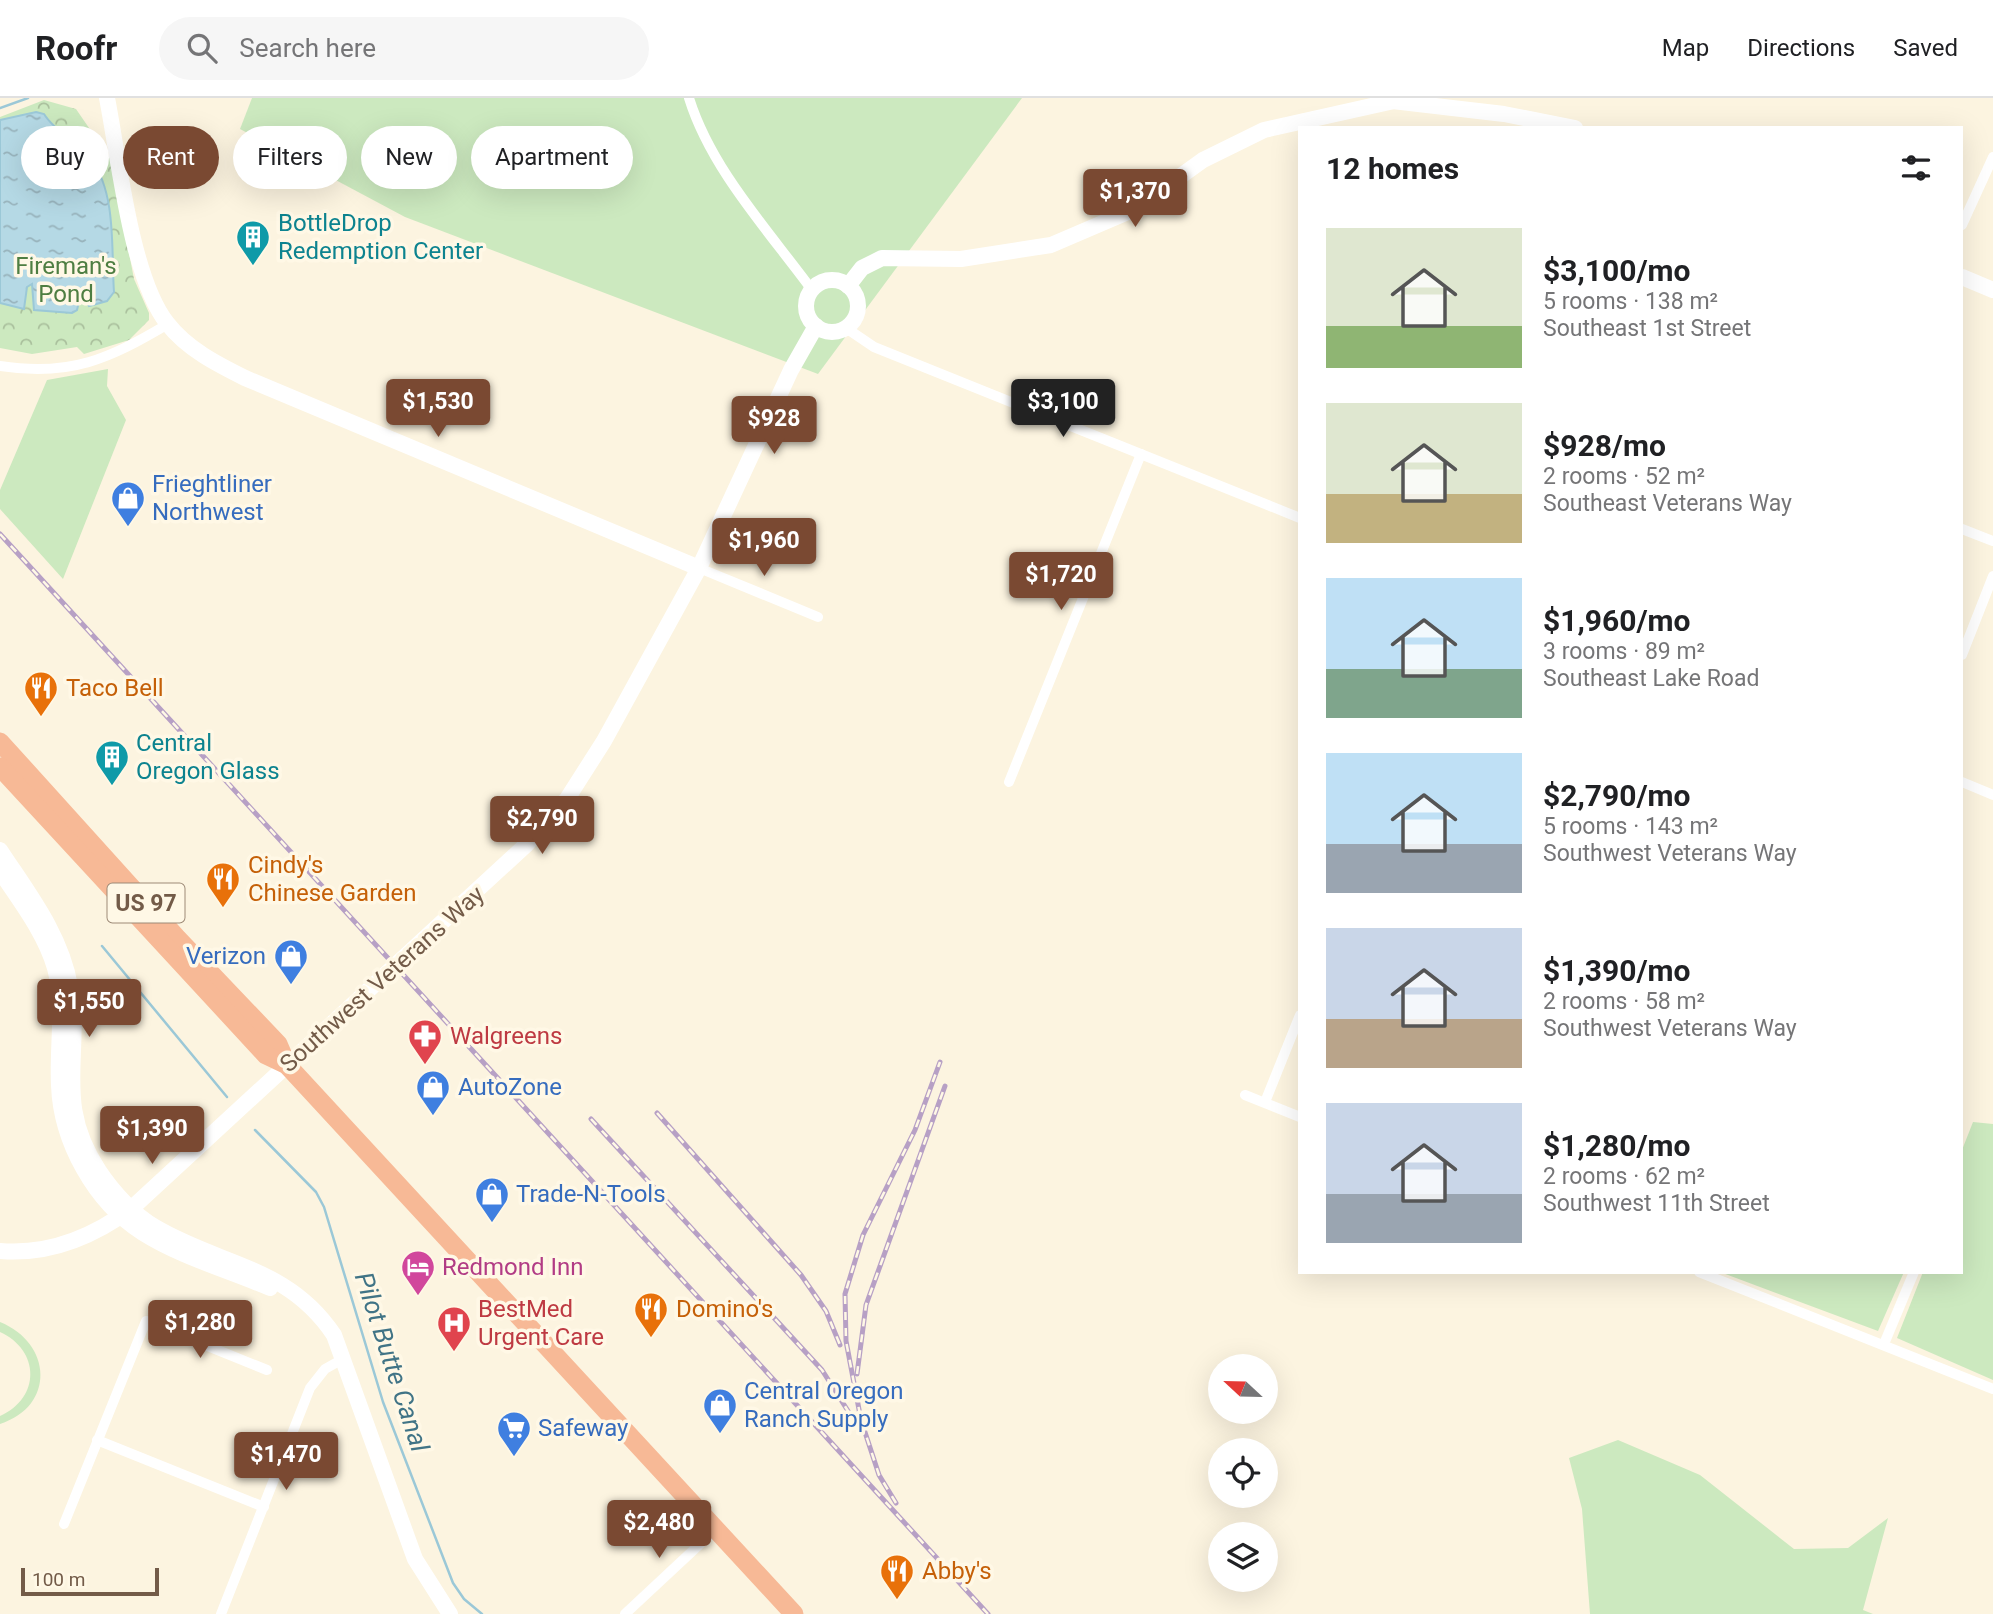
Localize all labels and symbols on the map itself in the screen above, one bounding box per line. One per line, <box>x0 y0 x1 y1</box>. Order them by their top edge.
pin: $1,370 <box>1078 170 1192 229</box>
place label: BottleDrop Redemption Center <box>278 209 483 265</box>
building icon: BottleDrop Redemption Center <box>234 218 272 267</box>
park label: Fireman's Pond <box>15 252 117 308</box>
pin: $1,530 <box>381 380 495 439</box>
pin: $3,100 <box>1006 380 1120 439</box>
pin: $928 <box>733 396 815 456</box>
place label: Frieghtliner Northwest <box>152 470 272 526</box>
shop icon: Frieghtliner Northwest <box>109 479 147 528</box>
pin: $1,960 <box>707 518 821 578</box>
pin: $1,720 <box>1004 552 1118 612</box>
restaurant icon: Taco Bell <box>22 669 60 718</box>
place label: Taco Bell <box>66 674 164 702</box>
place label: Central Oregon Glass <box>136 729 280 785</box>
building icon: Central Oregon Glass <box>93 738 131 787</box>
pin: $2,790 <box>485 796 599 856</box>
place label: Cindy's Chinese Garden <box>248 851 417 907</box>
restaurant icon: Cindy's Chinese Garden <box>204 860 242 909</box>
street label: Southwest Veterans Way <box>274 880 490 1078</box>
road number: US 97 <box>108 884 184 922</box>
shop icon: Verizon <box>272 937 310 986</box>
place label: Verizon <box>186 942 266 970</box>
pin: $1,550 <box>32 979 146 1039</box>
pharmacy icon: Walgreens <box>406 1017 444 1066</box>
place label: Walgreens <box>450 1022 562 1050</box>
shop icon: AutoZone <box>414 1068 452 1117</box>
place label: AutoZone <box>458 1073 562 1101</box>
pin: $1,390 <box>95 1107 209 1166</box>
shop icon: Trade-N-Tools <box>473 1175 511 1224</box>
place label: Trade-N-Tools <box>516 1180 666 1208</box>
hotel icon: Redmond Inn <box>399 1248 437 1297</box>
place label: Redmond Inn <box>442 1253 584 1281</box>
water label: Pilot Butte Canal <box>349 1268 435 1456</box>
restaurant icon: Domino's <box>632 1290 670 1339</box>
place label: BestMed Urgent Care <box>478 1295 604 1351</box>
place label: Domino's <box>676 1295 773 1323</box>
pin: $1,280 <box>143 1300 257 1360</box>
hospital icon: BestMed Urgent Care <box>435 1304 473 1353</box>
north arrow <box>1208 1354 1278 1424</box>
place label: Central Oregon Ranch Supply <box>744 1377 904 1433</box>
shop icon: Central Oregon Ranch Supply <box>701 1386 739 1435</box>
supermarket icon: Safeway <box>495 1409 533 1458</box>
place label: Safeway <box>538 1414 629 1442</box>
pin: $1,470 <box>229 1432 343 1492</box>
pin: $2,480 <box>602 1500 716 1560</box>
restaurant icon: Abby's <box>878 1552 916 1601</box>
place label: Abby's <box>922 1557 992 1585</box>
scale bar <box>21 1565 159 1597</box>

